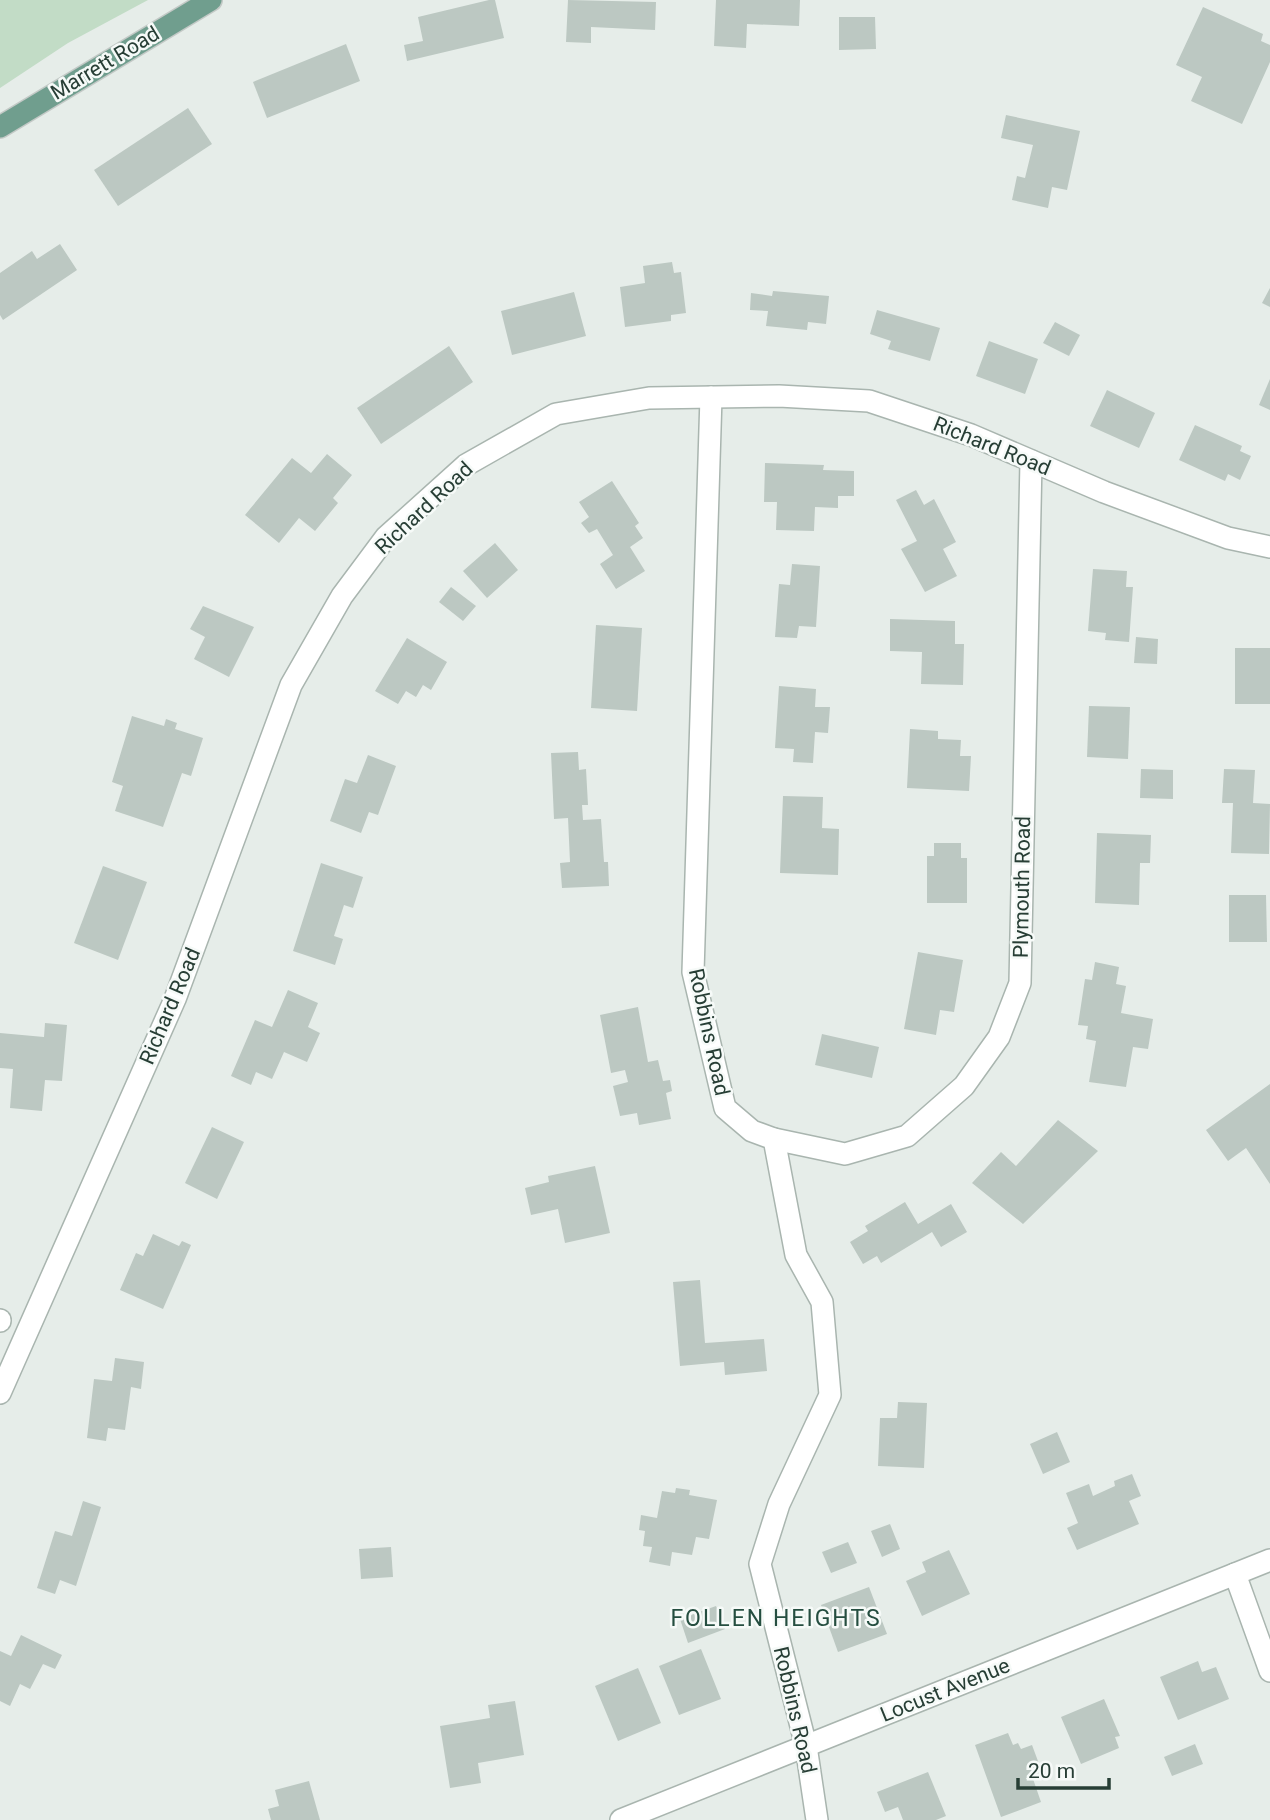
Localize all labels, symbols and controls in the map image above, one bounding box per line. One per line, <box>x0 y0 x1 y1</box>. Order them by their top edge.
street label: Marrett Road <box>47 21 163 105</box>
street label: Richard Road <box>930 412 1054 480</box>
street label: Richard Road <box>370 457 478 559</box>
street label: Plymouth Road <box>1009 816 1035 958</box>
street label: Richard Road <box>135 944 205 1068</box>
street label: Robbins Road <box>684 966 734 1098</box>
district label: FOLLEN HEIGHTS <box>670 1605 882 1632</box>
street label: Robbins Road <box>769 1644 821 1776</box>
street label: Locust Avenue <box>877 1653 1013 1727</box>
scale bar <box>1018 1746 1109 1790</box>
text: 20 m <box>1028 1759 1075 1783</box>

